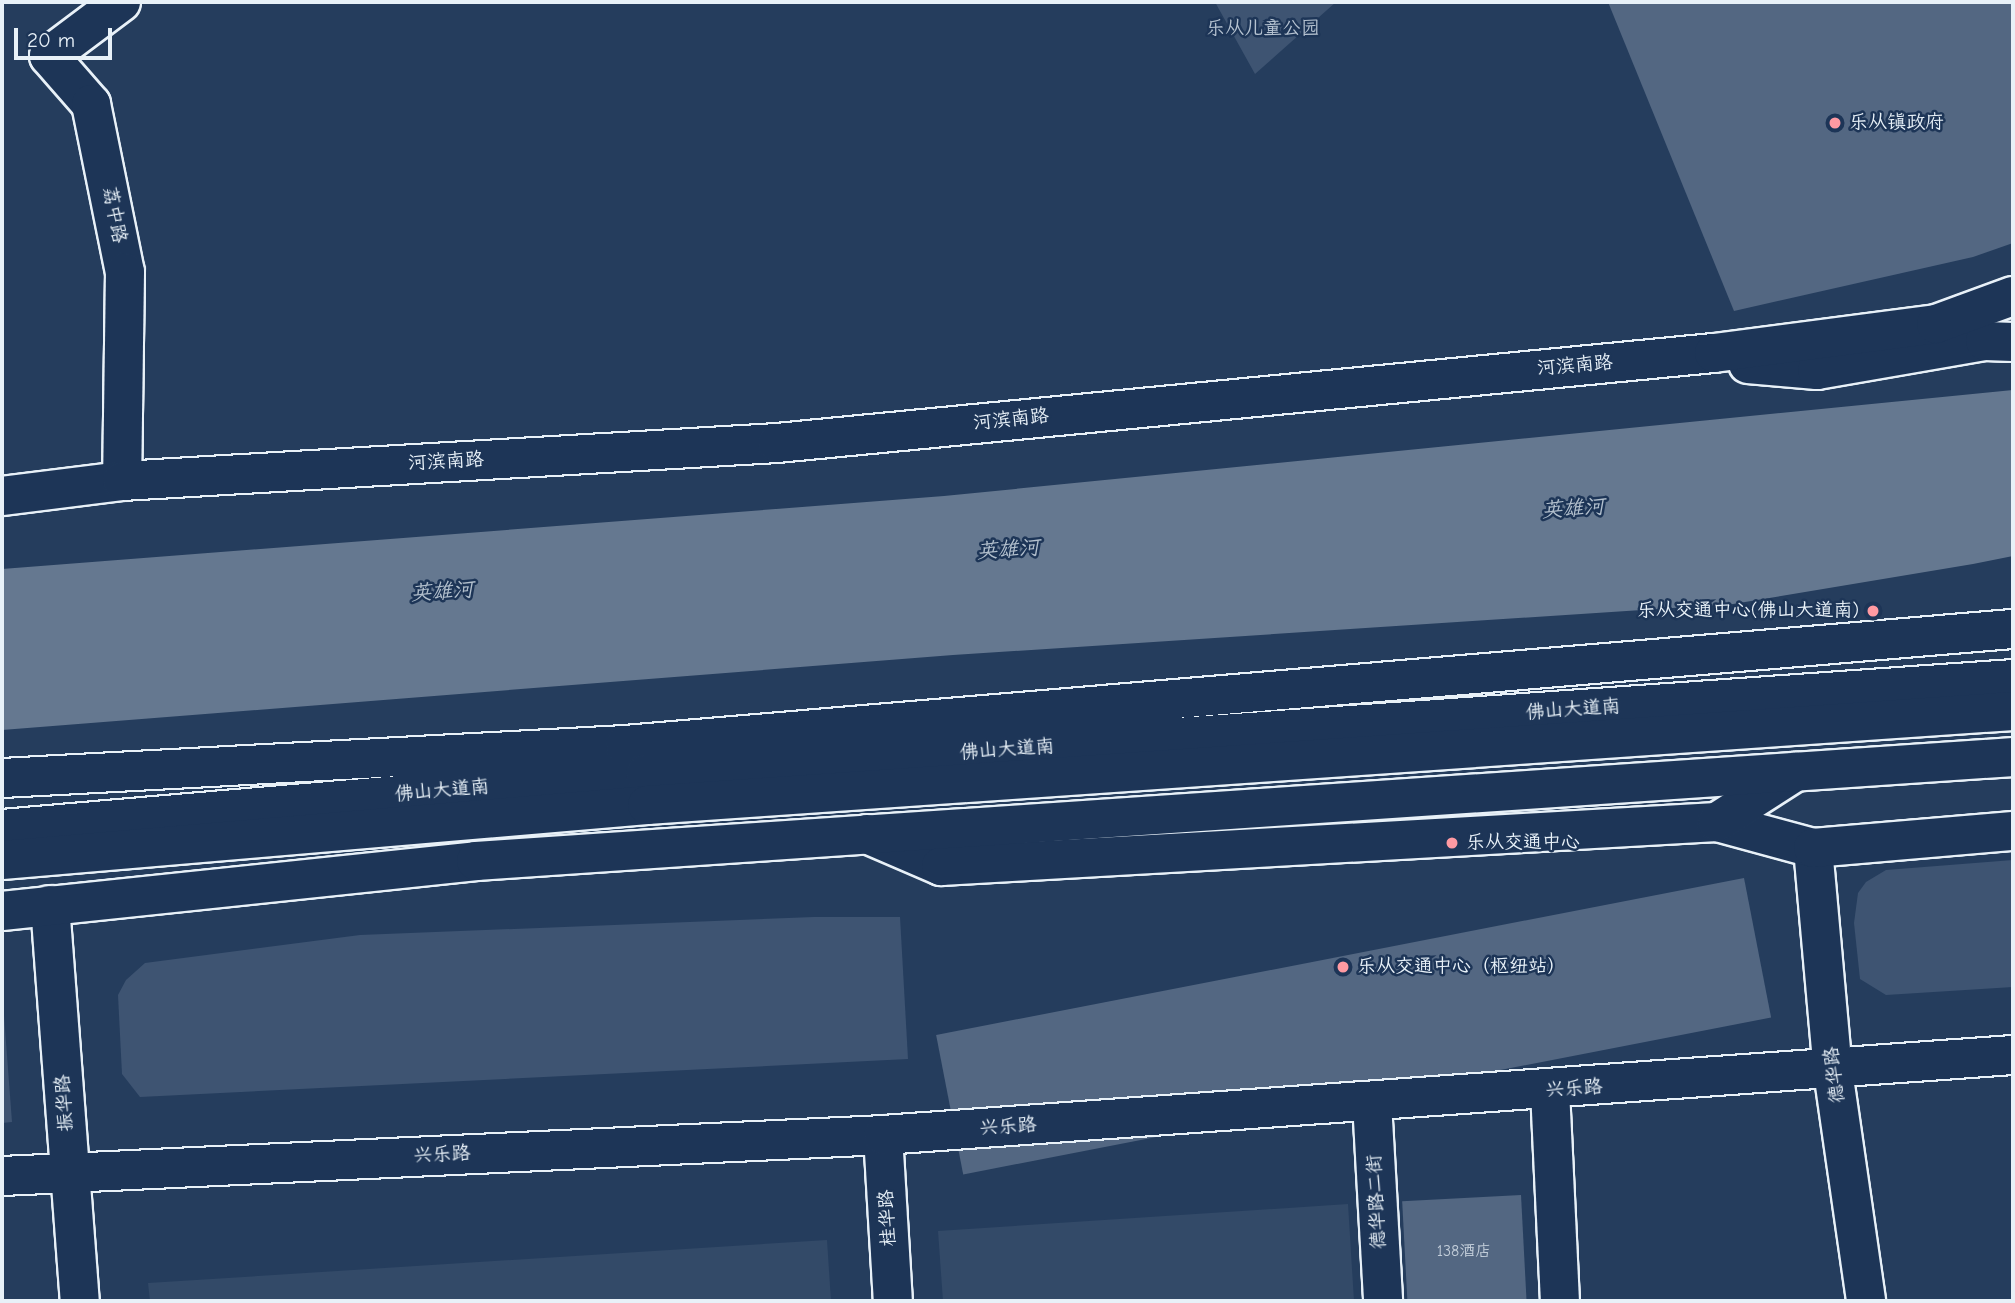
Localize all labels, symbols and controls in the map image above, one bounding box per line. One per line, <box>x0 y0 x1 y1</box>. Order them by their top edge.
scale bar <box>18 14 116 58</box>
park label: 乐从儿童公园 <box>1206 18 1320 40</box>
text: 20 m <box>27 28 75 52</box>
place label: 乐从镇政府 <box>1849 112 1944 134</box>
marker: 乐从镇政府 <box>1827 115 1843 131</box>
street label: 荔中路 <box>97 185 131 245</box>
street label: 河滨南路 <box>1536 351 1614 381</box>
street label: 河滨南路 <box>972 405 1050 435</box>
street label: 河滨南路 <box>407 449 485 475</box>
water label: 英雄河 <box>1541 493 1605 523</box>
water label: 英雄河 <box>976 534 1040 564</box>
water label: 英雄河 <box>410 576 474 606</box>
place label: 乐从交通中心(佛山大道南) <box>1637 600 1859 622</box>
marker: 乐从交通中心(佛山大道南) <box>1865 603 1881 619</box>
street label: 佛山大道南 <box>1525 695 1621 725</box>
street label: 佛山大道南 <box>959 735 1055 765</box>
street label: 佛山大道南 <box>394 776 490 806</box>
place label: 乐从交通中心 <box>1466 832 1580 854</box>
marker: 乐从交通中心 <box>1444 835 1460 851</box>
place label: 乐从交通中心（枢纽站） <box>1357 956 1566 978</box>
marker: 乐从交通中心（枢纽站） <box>1335 959 1351 975</box>
street label: 德华路 <box>1820 1045 1850 1105</box>
street label: 振华路 <box>52 1074 78 1132</box>
street label: 兴乐路 <box>1545 1076 1603 1102</box>
street label: 兴乐路 <box>979 1114 1037 1140</box>
street label: 兴乐路 <box>413 1142 471 1168</box>
street label: 德华路二街 <box>1363 1154 1391 1250</box>
street label: 桂华路 <box>875 1189 901 1247</box>
house number: 138酒店 <box>1437 1241 1491 1261</box>

